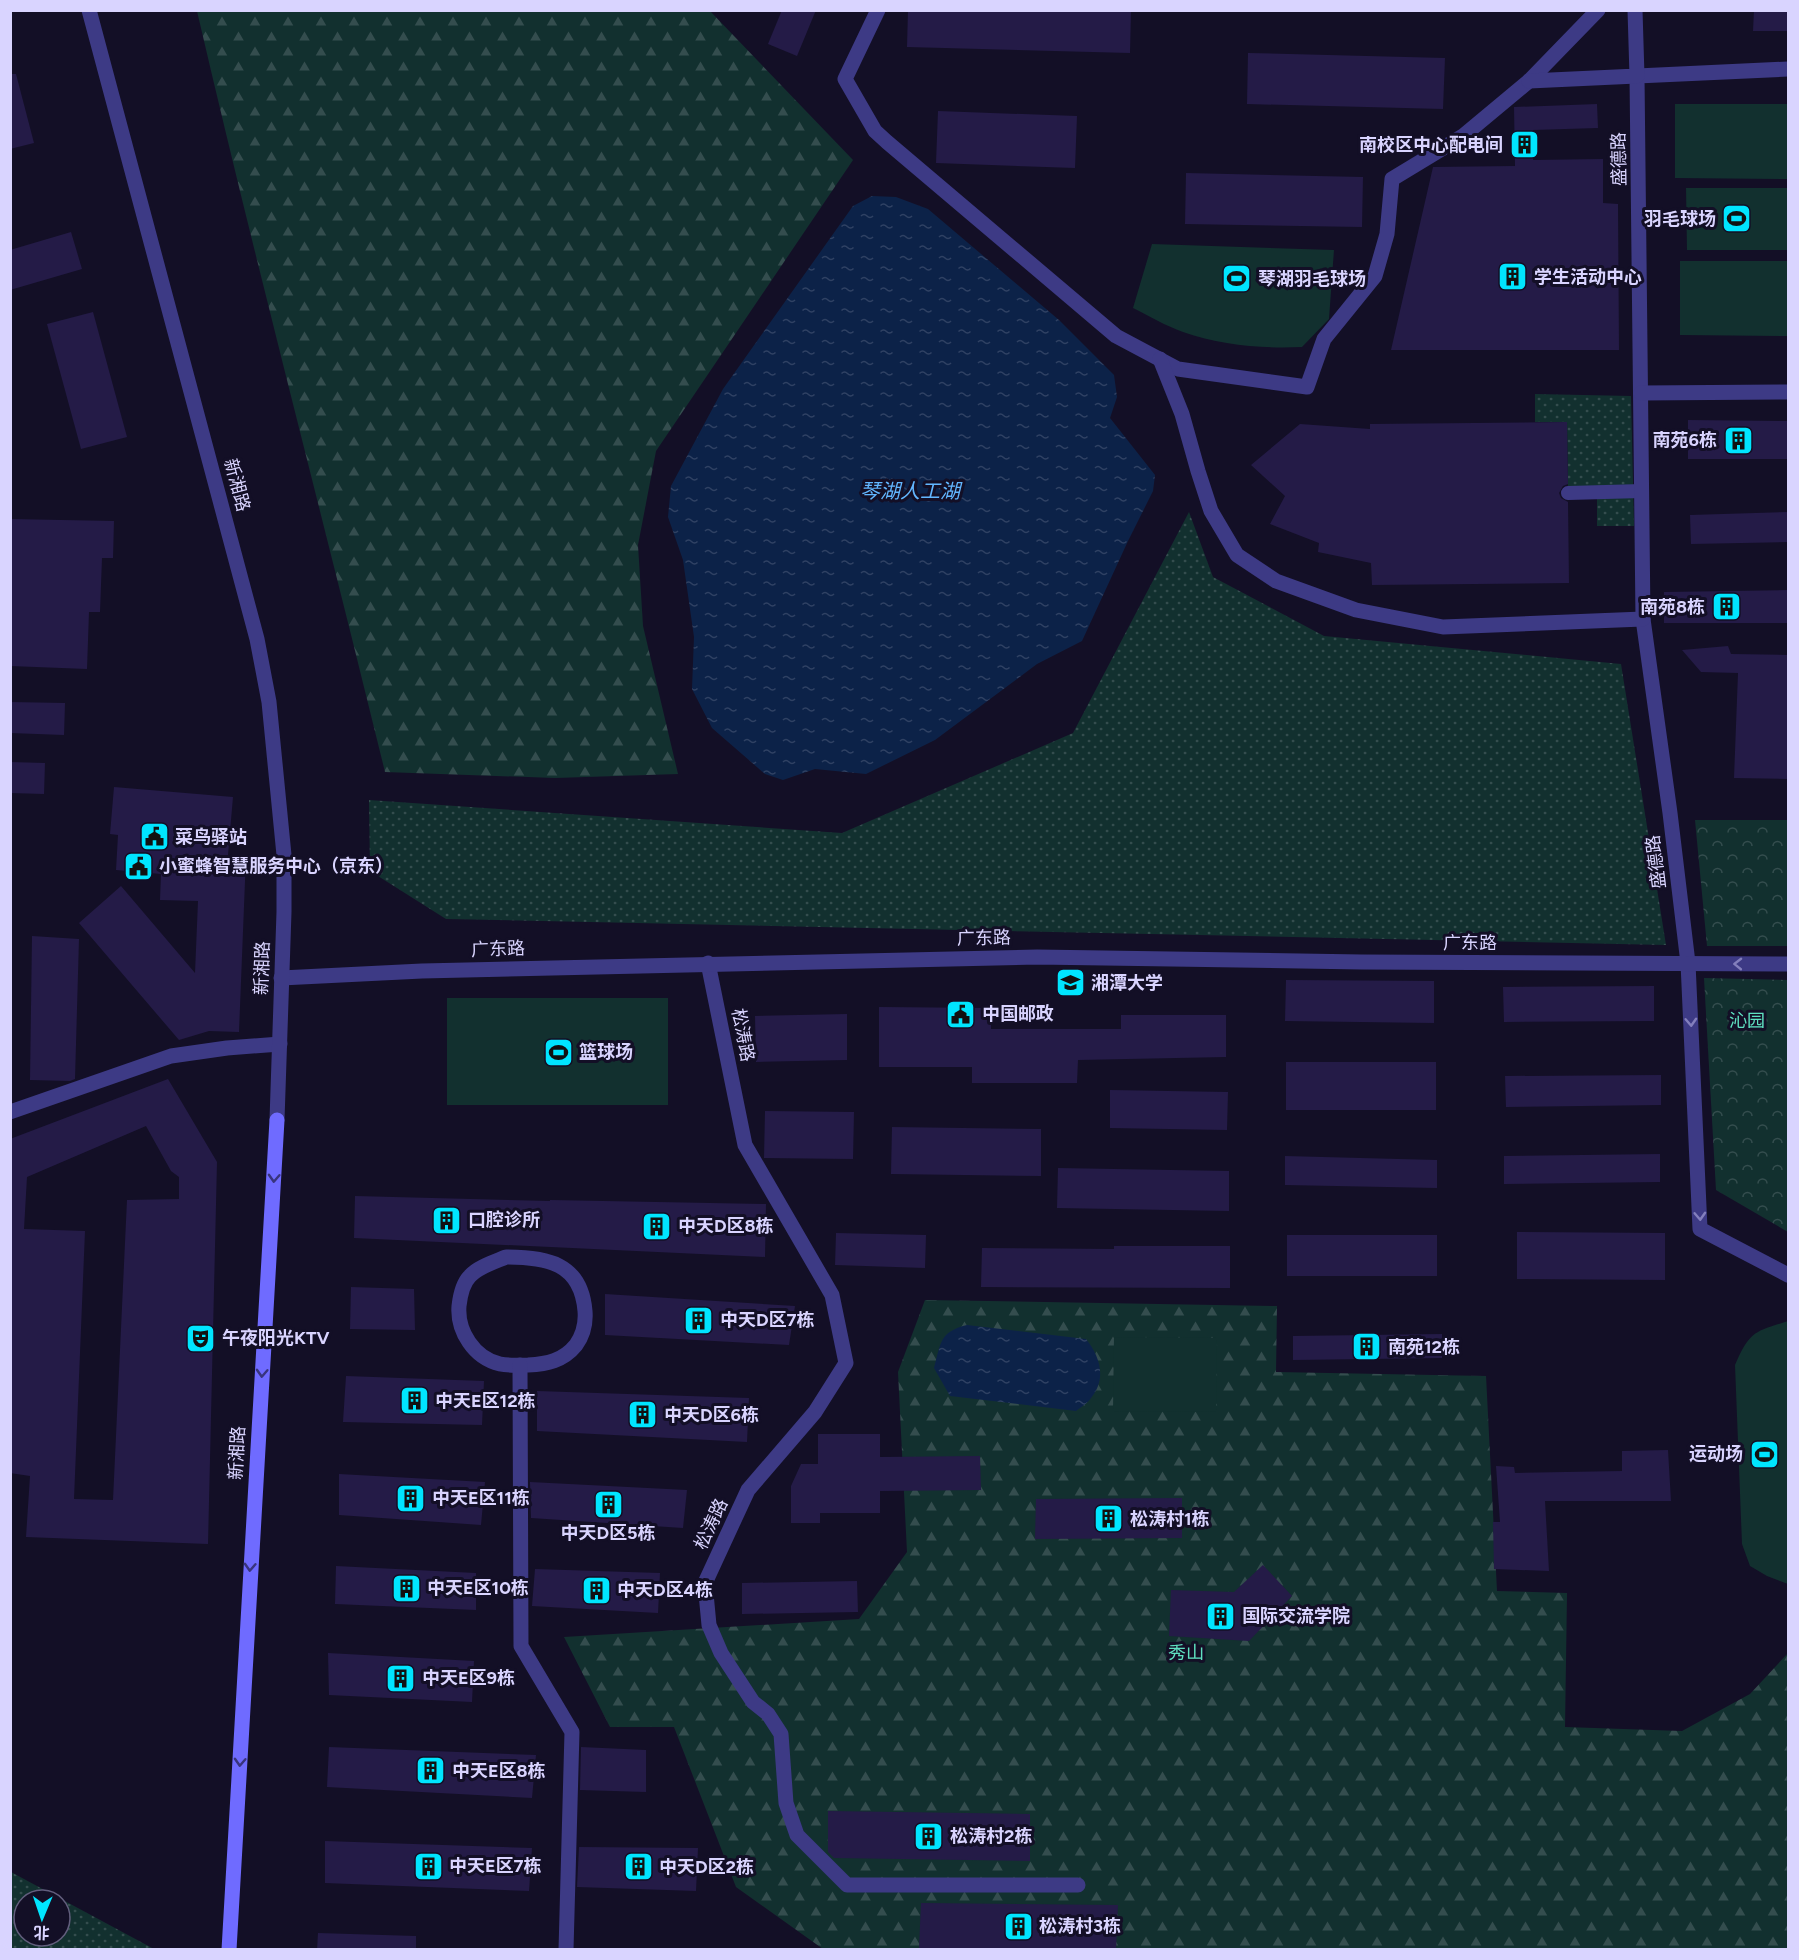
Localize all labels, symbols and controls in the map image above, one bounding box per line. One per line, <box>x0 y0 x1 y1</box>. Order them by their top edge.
building icon: 南校区中心配电间 <box>1508 129 1540 161</box>
street label: 盛德路 <box>1608 132 1630 186</box>
place label: 南校区中心配电间 <box>1359 134 1503 156</box>
sports icon: 羽毛球场 <box>1721 203 1753 235</box>
place label: 羽毛球场 <box>1644 208 1716 230</box>
building icon: 学生活动中心 <box>1497 261 1529 293</box>
sports icon: 琴湖羽毛球场 <box>1221 263 1253 295</box>
place label: 学生活动中心 <box>1534 266 1642 288</box>
place label: 琴湖羽毛球场 <box>1258 268 1366 290</box>
building icon: 南苑6栋 <box>1722 424 1754 456</box>
place label: 南苑6栋 <box>1653 429 1717 451</box>
street label: 新湘路 <box>219 456 255 514</box>
water label: 琴湖人工湖 <box>860 479 963 503</box>
building icon: 南苑8栋 <box>1710 591 1742 623</box>
place label: 南苑8栋 <box>1640 596 1705 618</box>
public building icon: 菜鸟驿站 <box>138 821 170 853</box>
place label: 菜鸟驿站 <box>175 826 247 848</box>
street label: 盛德路 <box>1642 834 1670 890</box>
public building icon: 小蜜蜂智慧服务中心（京东） <box>122 850 154 882</box>
place label: 小蜜蜂智慧服务中心（京东） <box>159 855 393 877</box>
street label: 广东路 <box>957 927 1011 949</box>
street label: 广东路 <box>1443 932 1497 954</box>
street label: 广东路 <box>471 937 525 961</box>
street label: 新湘路 <box>250 941 274 995</box>
one-way arrow <box>1734 957 1743 970</box>
school or university icon: 湘潭大学 <box>1054 967 1086 999</box>
place label: 湘潭大学 <box>1091 972 1163 994</box>
public building icon: 中国邮政 <box>945 998 977 1030</box>
place label: 中国邮政 <box>982 1003 1054 1025</box>
street label: 松涛路 <box>727 1006 759 1064</box>
park label: 沁园 <box>1729 1010 1765 1032</box>
one-way arrow <box>1684 1017 1697 1026</box>
sports icon: 篮球场 <box>542 1036 574 1068</box>
place label: 篮球场 <box>579 1041 633 1063</box>
one-way arrow <box>267 1174 280 1183</box>
building icon: 口腔诊所 <box>431 1204 463 1236</box>
place label: 口腔诊所 <box>468 1209 540 1231</box>
building icon: 中天D区8栋 <box>641 1210 673 1242</box>
one-way arrow <box>1693 1212 1706 1221</box>
place label: 中天D区8栋 <box>678 1215 774 1237</box>
building icon: 中天D区7栋 <box>683 1304 715 1336</box>
place label: 中天D区7栋 <box>720 1309 815 1331</box>
theatre icon: 午夜阳光KTV <box>185 1322 217 1354</box>
place label: 午夜阳光KTV <box>222 1327 330 1349</box>
building icon: 南苑12栋 <box>1351 1331 1383 1363</box>
place label: 南苑12栋 <box>1388 1336 1460 1358</box>
one-way arrow <box>255 1368 268 1377</box>
building icon: 中天E区12栋 <box>398 1385 430 1417</box>
place label: 中天E区12栋 <box>435 1390 536 1412</box>
building icon: 中天D区6栋 <box>627 1399 659 1431</box>
place label: 中天D区6栋 <box>664 1404 759 1426</box>
street label: 新湘路 <box>225 1425 249 1481</box>
sports icon: 运动场 <box>1748 1438 1780 1470</box>
place label: 运动场 <box>1689 1443 1743 1465</box>
building icon: 中天E区11栋 <box>395 1482 427 1514</box>
place label: 中天E区11栋 <box>432 1487 530 1509</box>
building icon: 中天D区5栋 <box>592 1488 624 1520</box>
street label: 松涛路 <box>690 1495 732 1553</box>
building icon: 松涛村1栋 <box>1093 1503 1125 1535</box>
place label: 松涛村1栋 <box>1130 1508 1210 1530</box>
place label: 中天D区5栋 <box>560 1522 656 1544</box>
one-way arrow <box>244 1563 257 1572</box>
building icon: 中天E区10栋 <box>390 1572 422 1604</box>
building icon: 中天D区4栋 <box>580 1574 612 1606</box>
place label: 中天E区10栋 <box>427 1577 529 1599</box>
place label: 中天D区4栋 <box>617 1579 713 1601</box>
building icon: 国际交流学院 <box>1205 1600 1237 1632</box>
place label: 国际交流学院 <box>1242 1605 1350 1627</box>
park label: 秀山 <box>1168 1642 1204 1664</box>
building icon: 中天E区9栋 <box>385 1662 417 1694</box>
place label: 中天E区9栋 <box>422 1667 515 1689</box>
building icon: 中天E区8栋 <box>415 1755 447 1787</box>
one-way arrow <box>233 1758 246 1767</box>
place label: 中天E区8栋 <box>452 1760 546 1782</box>
building icon: 松涛村2栋 <box>913 1820 945 1852</box>
place label: 松涛村2栋 <box>950 1825 1032 1847</box>
building icon: 中天E区7栋 <box>412 1850 444 1882</box>
building icon: 中天D区2栋 <box>622 1851 654 1883</box>
place label: 中天E区7栋 <box>449 1855 542 1877</box>
place label: 中天D区2栋 <box>659 1856 754 1878</box>
north arrow <box>12 1888 72 1948</box>
building icon: 松涛村3栋 <box>1002 1910 1034 1942</box>
place label: 松涛村3栋 <box>1039 1915 1121 1937</box>
text: 北 <box>33 1923 50 1942</box>

